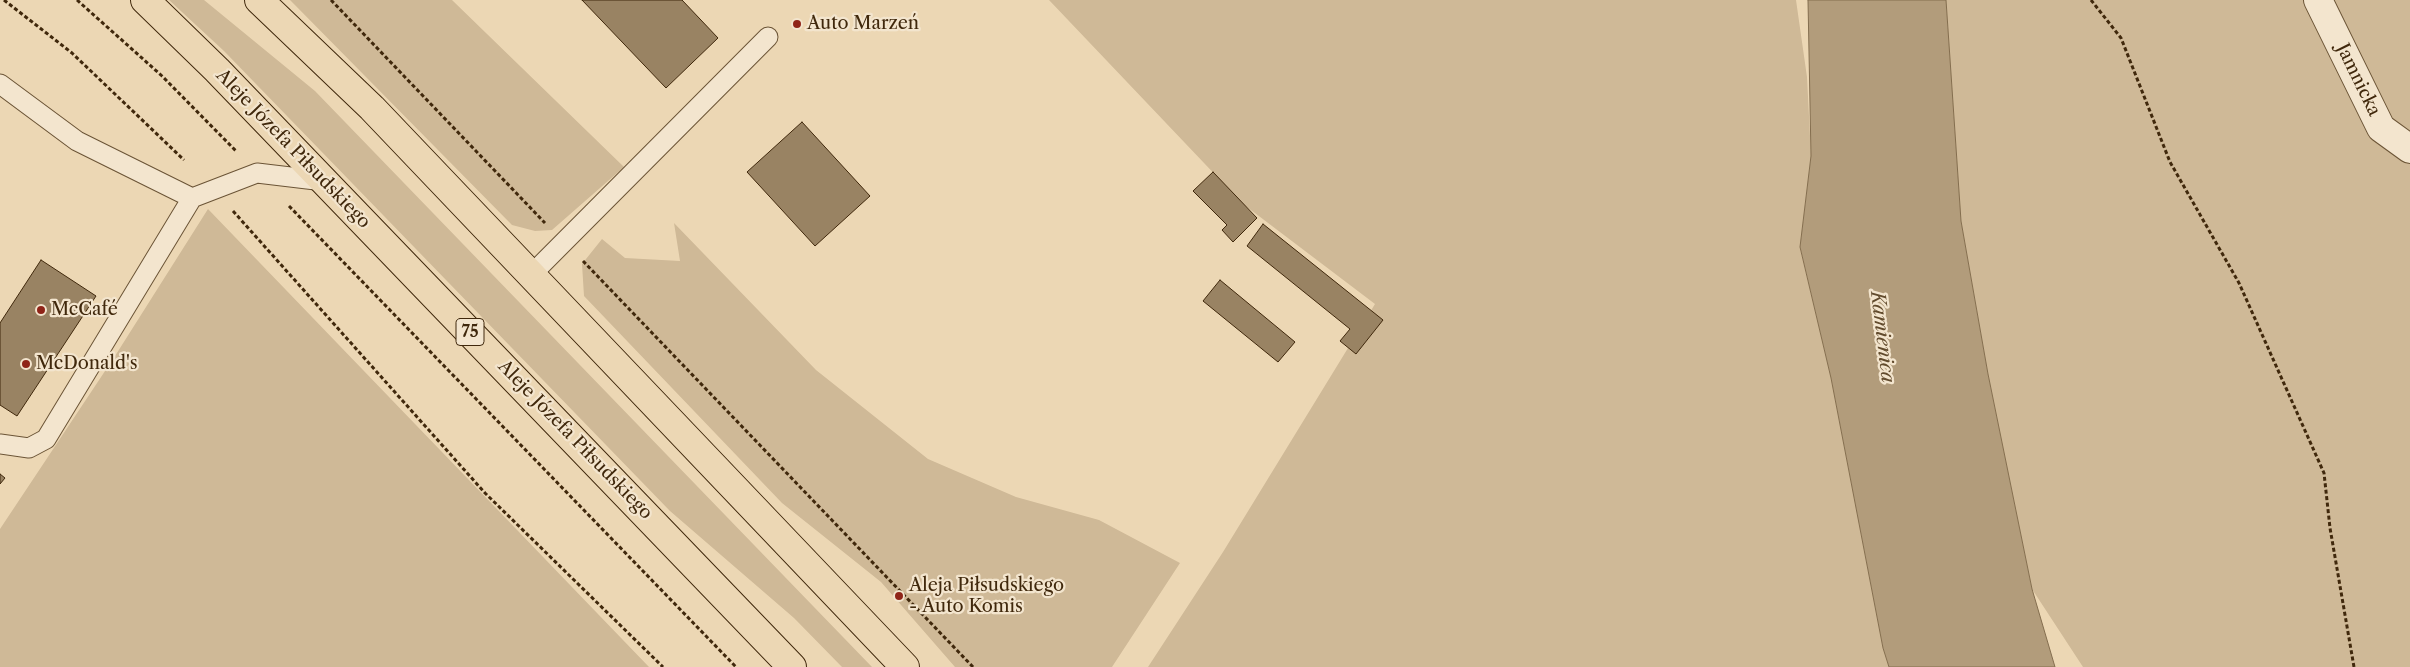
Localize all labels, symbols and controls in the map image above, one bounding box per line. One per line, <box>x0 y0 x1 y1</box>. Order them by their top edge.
place label: Auto Marzeń <box>807 13 919 35</box>
marker: Auto Marzeń <box>791 18 803 30</box>
street label: Jamnicka <box>2331 40 2385 120</box>
street label: Aleje Józefa Piłsudskiego <box>211 65 375 233</box>
water label: Kamienica <box>1865 290 1899 384</box>
place label: McCafé <box>51 299 118 321</box>
marker: McCafé <box>35 304 47 316</box>
road number: 75 <box>456 318 484 346</box>
place label: McDonald's <box>36 353 137 375</box>
street label: Aleje Józefa Piłsudskiego <box>493 356 657 524</box>
marker: McDonald's <box>20 358 32 370</box>
place label: Aleja Piłsudskiego - Auto Komis <box>909 575 1064 618</box>
marker: Aleja Piłsudskiego - Auto Komis <box>893 590 905 602</box>

